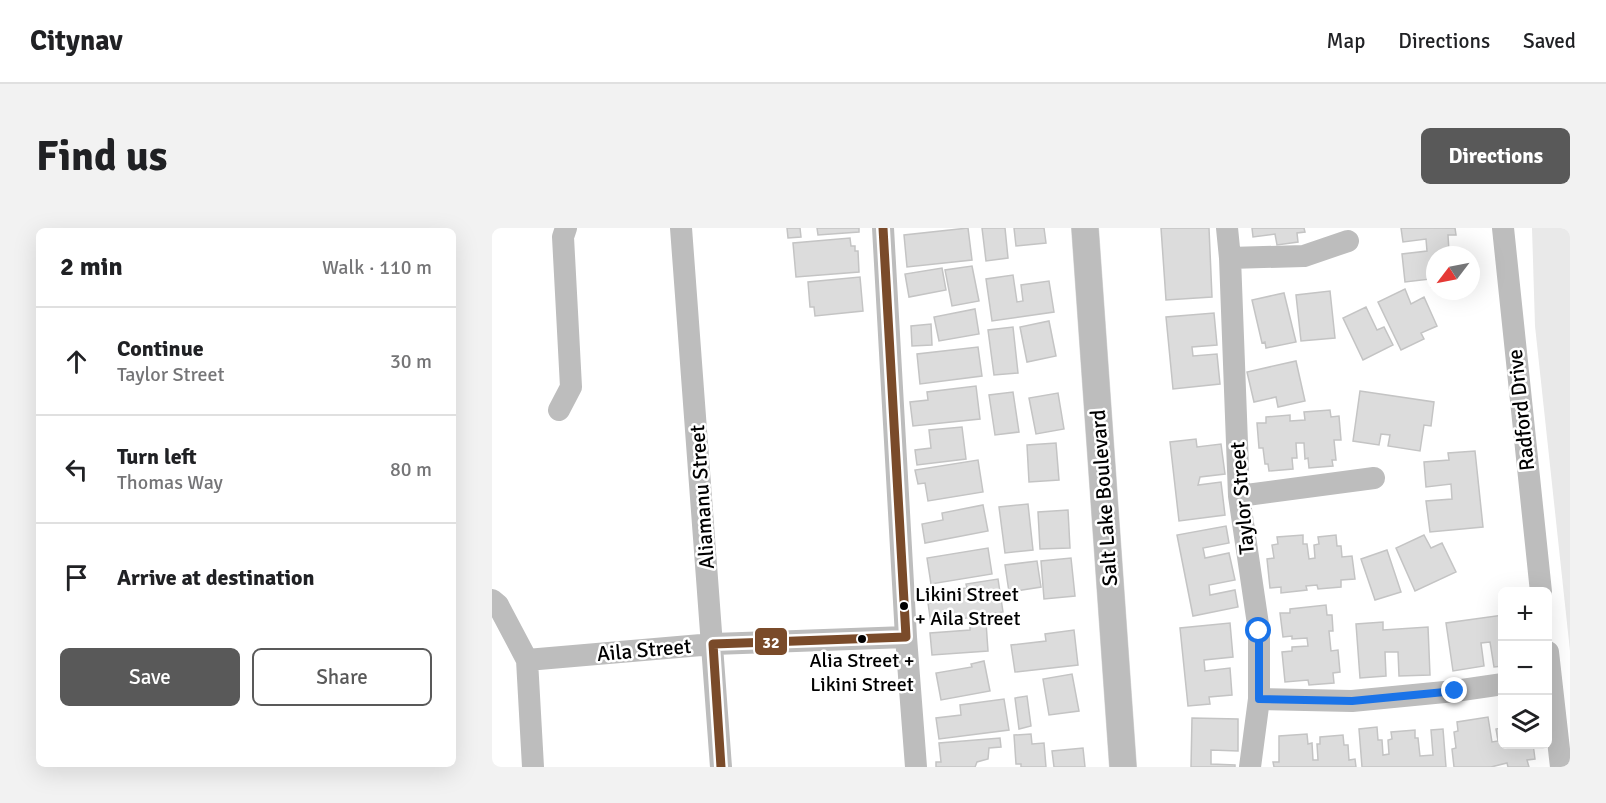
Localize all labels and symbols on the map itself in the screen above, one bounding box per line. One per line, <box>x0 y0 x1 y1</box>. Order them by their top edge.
north arrow <box>1426 246 1480 300</box>
street label: Radford Drive <box>1502 348 1540 472</box>
street label: Salt Lake Boulevard <box>1085 409 1123 587</box>
street label: Aliamanu Street <box>684 424 720 570</box>
street label: Taylor Street <box>1224 441 1260 555</box>
place label: Likini Street + Aila Street <box>915 582 1020 631</box>
marker: Likini Street + Aila Street <box>898 600 910 612</box>
route start <box>1245 617 1271 643</box>
line badge: 32 <box>754 627 788 656</box>
street label: Aila Street <box>596 633 692 667</box>
text: 32 <box>762 633 780 653</box>
marker: Alia Street + Likini Street <box>856 633 868 645</box>
place label: Alia Street + Likini Street <box>809 648 915 697</box>
route end <box>1441 677 1467 703</box>

